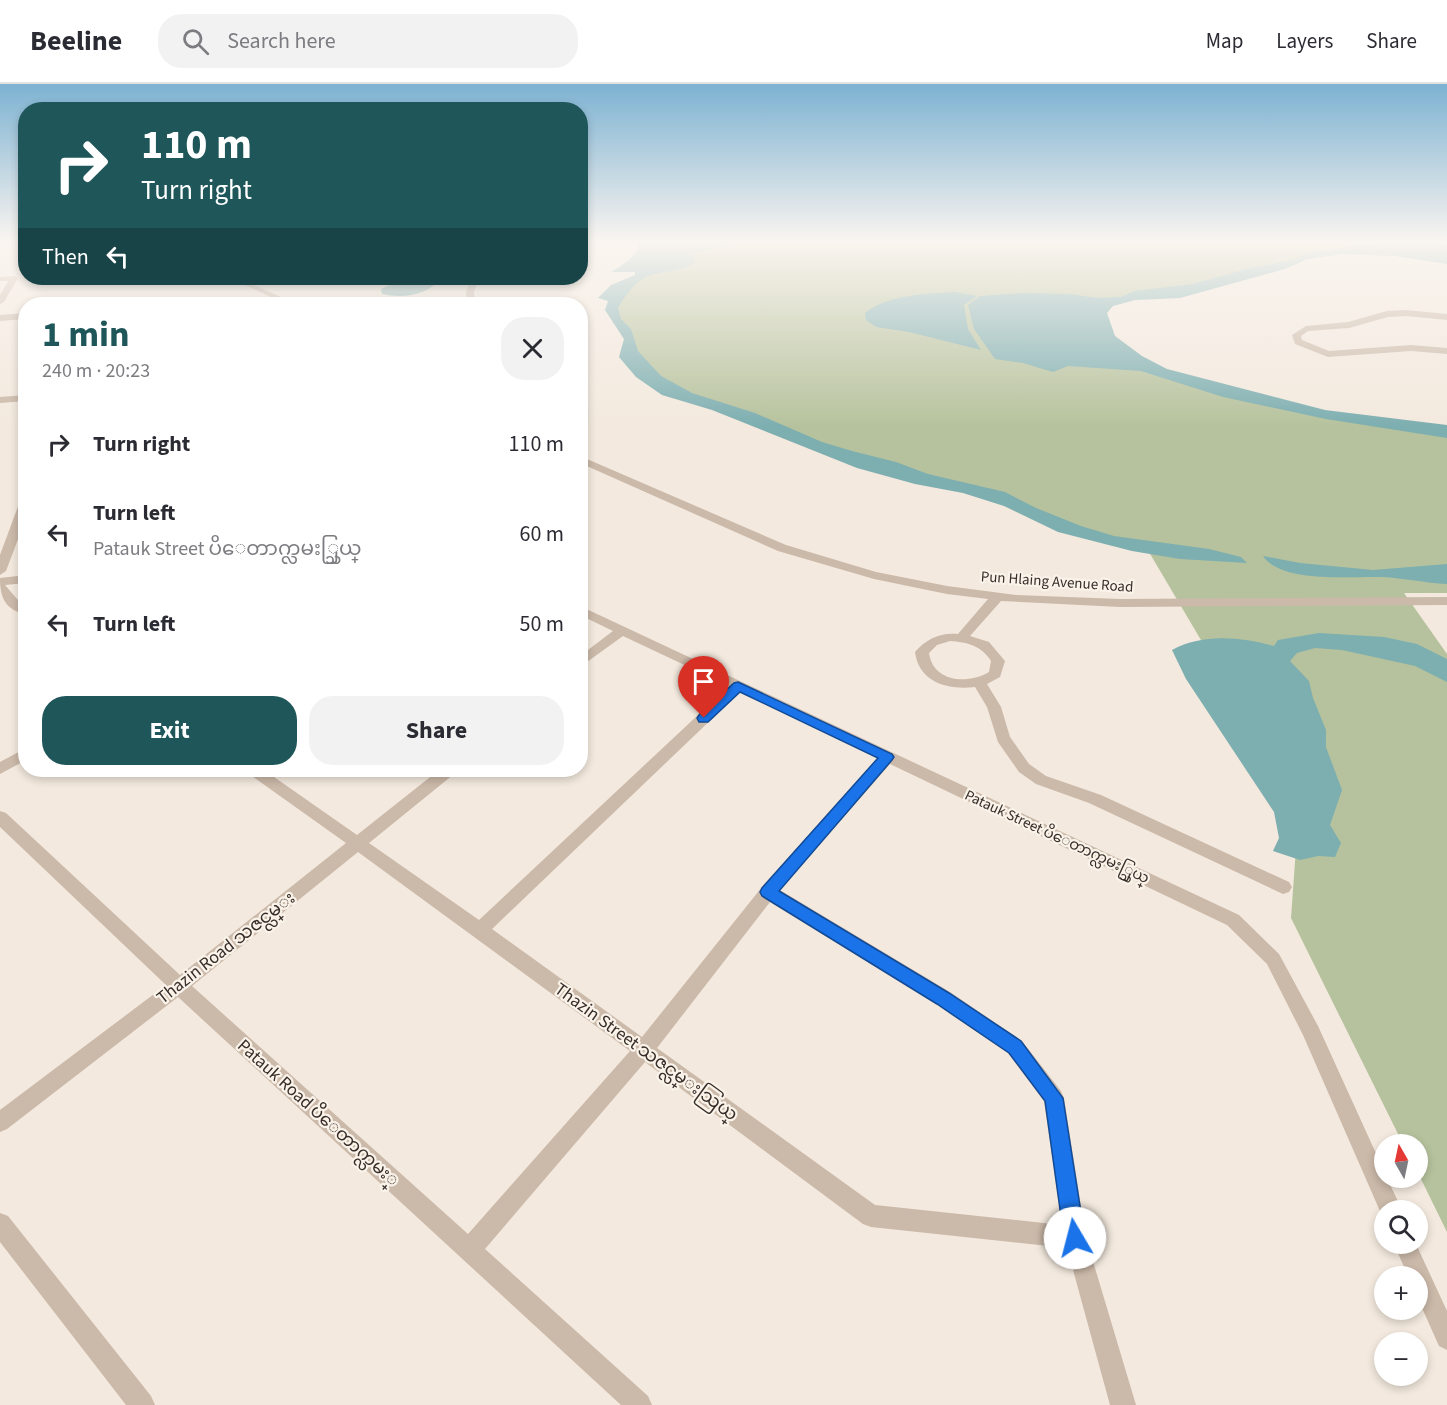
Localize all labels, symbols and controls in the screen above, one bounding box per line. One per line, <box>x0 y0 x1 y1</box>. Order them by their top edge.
search box <box>158 14 578 68</box>
text: Beeline <box>30 21 122 61</box>
icon: search <box>179 25 212 58</box>
text: Search here <box>227 25 336 57</box>
text: Map <box>1206 26 1243 56</box>
text: Layers <box>1276 26 1333 56</box>
text: Share <box>1366 26 1417 56</box>
text: 110 m <box>141 115 252 175</box>
icon: right <box>42 126 120 204</box>
text: Turn right <box>141 171 252 210</box>
icon: left <box>101 240 134 273</box>
text: Then <box>42 241 89 273</box>
text: 1 min <box>42 309 130 360</box>
button: close <box>501 317 564 380</box>
text: 240 m · 20:23 <box>42 357 150 385</box>
icon: right <box>42 428 75 461</box>
text: Turn right <box>93 428 190 460</box>
text: 110 m <box>509 428 564 460</box>
text: Turn left <box>93 497 175 529</box>
icon: left <box>42 518 75 551</box>
text: 60 m <box>519 518 564 550</box>
text: Patauk Street ပိေတာက္လမး္သြယ္ <box>93 535 362 563</box>
street label: Pun Hlaing Avenue Road <box>980 566 1134 598</box>
icon: left <box>42 608 75 641</box>
text: Turn left <box>93 608 175 640</box>
text: 50 m <box>519 608 564 640</box>
pin <box>678 656 729 718</box>
icon: arrive <box>687 665 720 698</box>
button: Exit <box>42 696 297 765</box>
button: Share <box>309 696 564 765</box>
street label: Patauk Street ပိေတာက္လမး္သြယ္ <box>961 785 1153 890</box>
street label: Thazin Road သဇင္လမ္း <box>151 886 302 1012</box>
street label: Thazin Street သဇင္လမ္းသြယ္ <box>548 977 743 1129</box>
street label: Patauk Road ပိေတာက္လမး္ <box>231 1032 405 1194</box>
north arrow <box>1374 1134 1428 1188</box>
map controls <box>1374 1134 1428 1386</box>
button: search <box>1374 1200 1428 1254</box>
position arrow <box>1043 1206 1107 1270</box>
button: + <box>1374 1266 1428 1320</box>
button: − <box>1374 1332 1428 1386</box>

